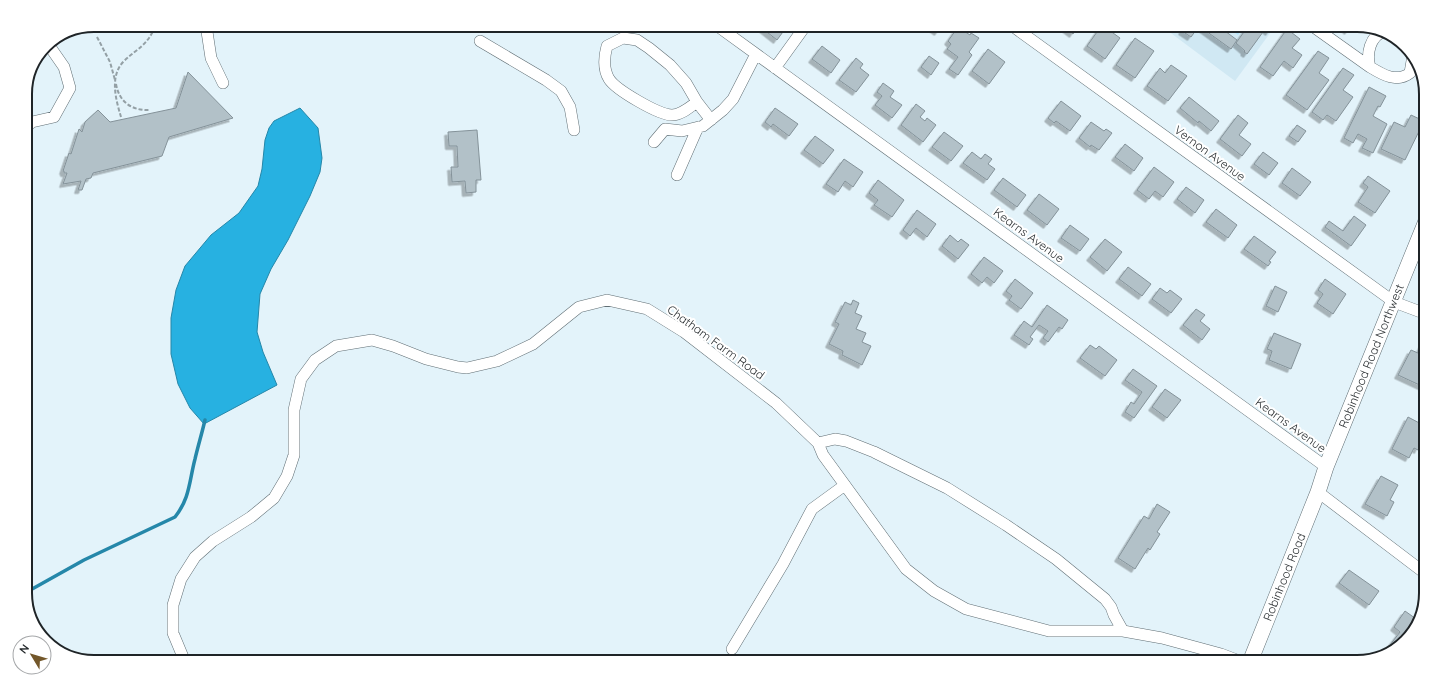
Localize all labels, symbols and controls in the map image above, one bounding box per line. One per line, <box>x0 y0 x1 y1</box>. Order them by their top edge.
street label: Vernon Avenue <box>1171 122 1249 184</box>
street label: Kearns Avenue <box>991 204 1067 266</box>
street label: Robinhood Road Northwest <box>1335 282 1407 430</box>
street label: Chatham Farm Road <box>664 302 768 382</box>
street label: Kearns Avenue <box>1253 394 1329 456</box>
street label: Robinhood Road <box>1260 531 1308 623</box>
north arrow <box>12 635 52 675</box>
text: N <box>16 641 32 656</box>

